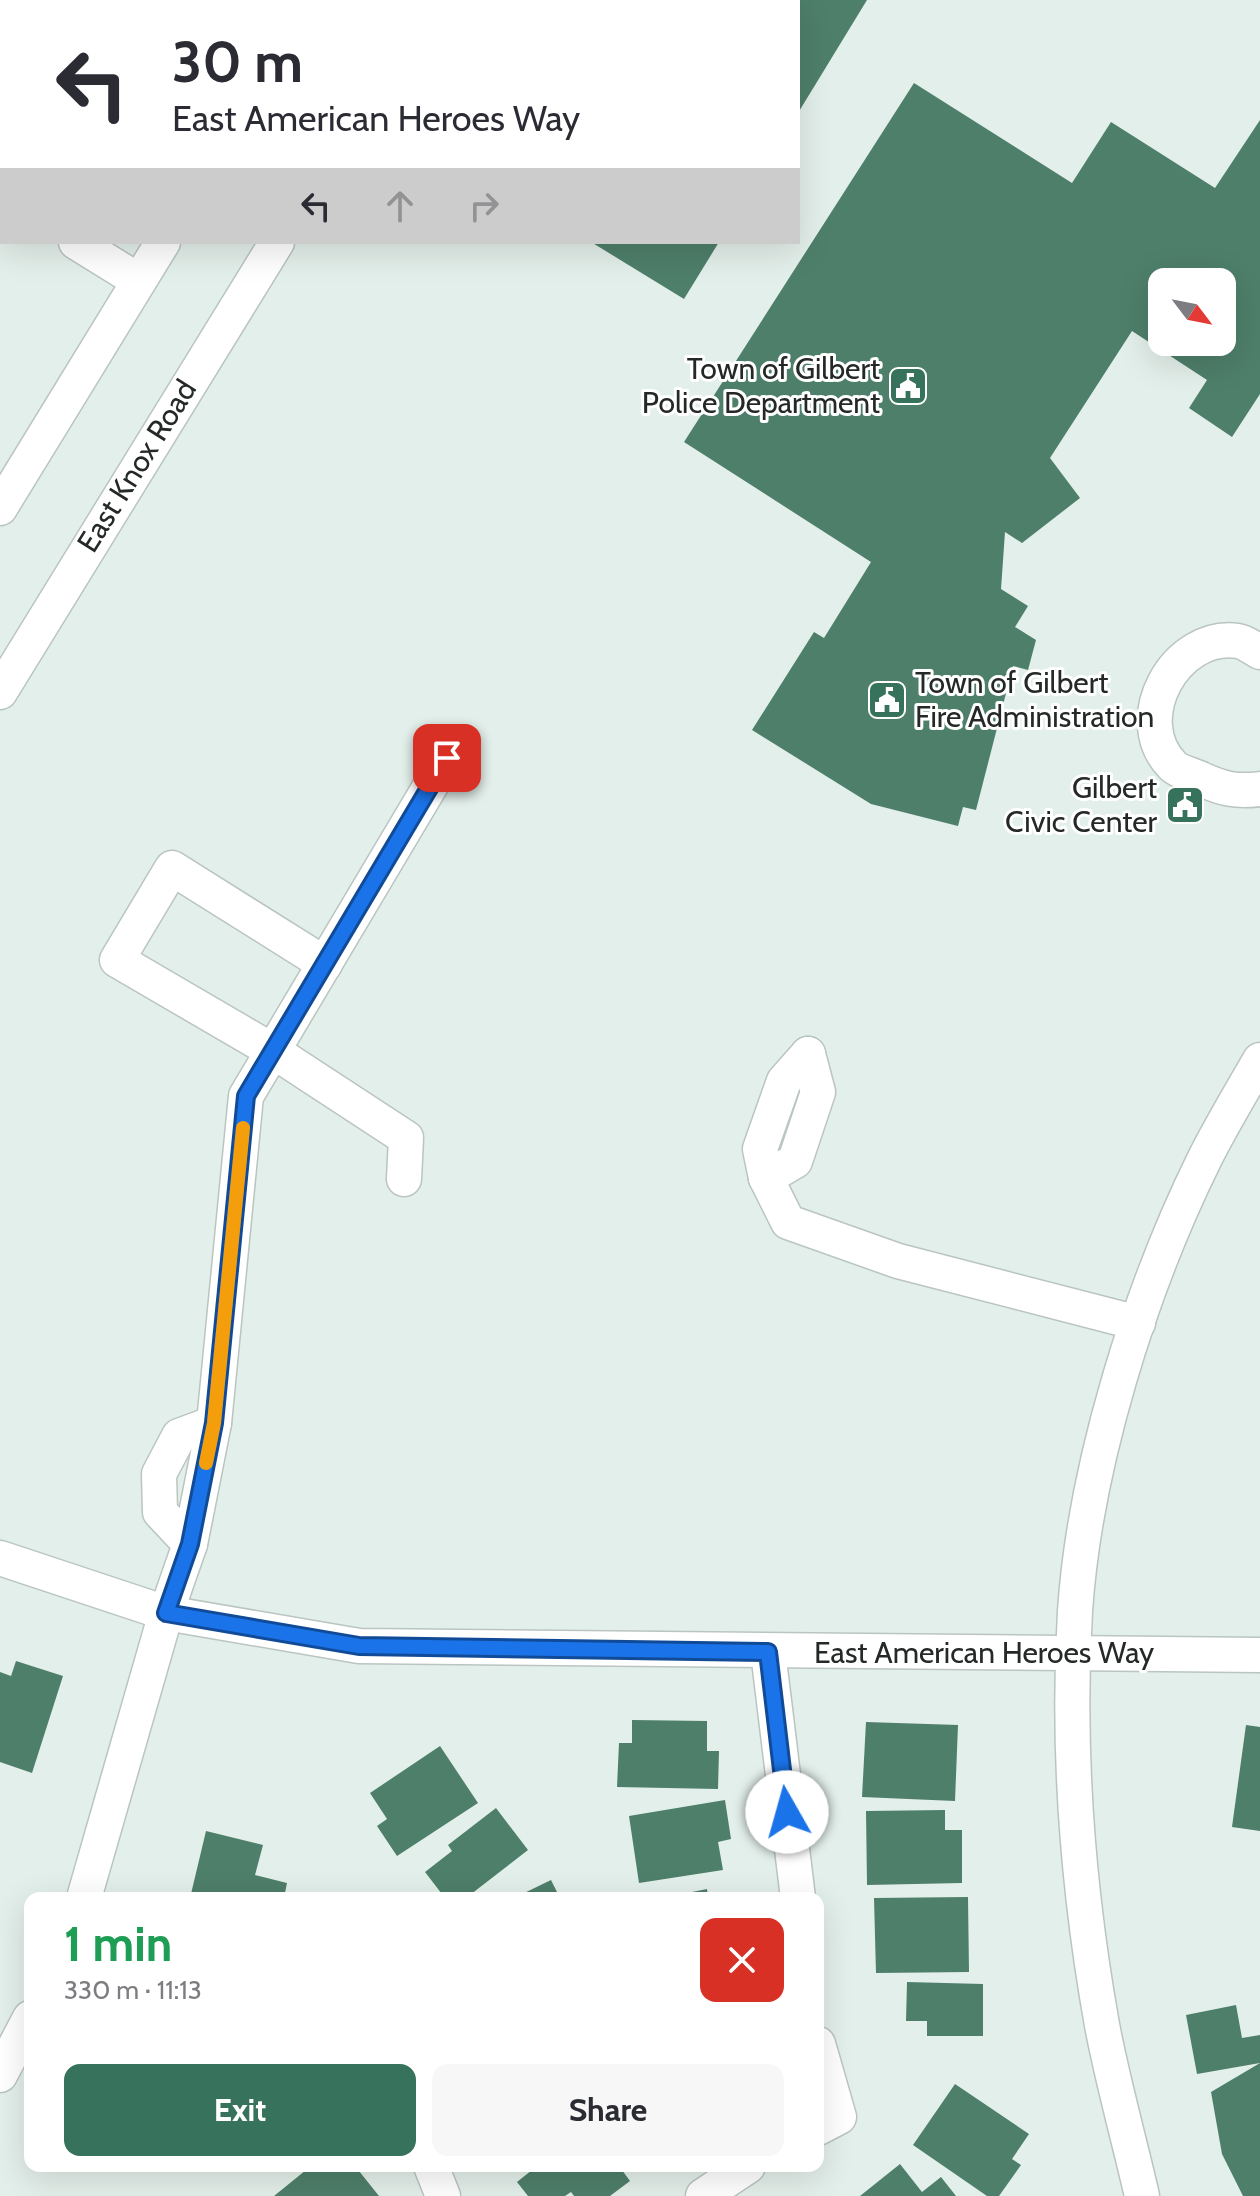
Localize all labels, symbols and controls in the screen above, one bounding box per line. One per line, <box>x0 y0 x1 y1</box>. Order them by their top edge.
text: 30 m <box>172 28 303 96</box>
icon: left <box>40 32 144 136</box>
text: East American Heroes Way <box>172 96 580 140</box>
icon: left <box>294 184 338 228</box>
icon: ahead <box>378 184 422 228</box>
icon: right <box>462 184 506 228</box>
north arrow <box>1148 268 1236 356</box>
map controls <box>1148 268 1236 356</box>
place label: Town of Gilbert Police Department <box>642 350 880 421</box>
public building icon: Town of Gilbert Police Department <box>887 365 929 407</box>
street label: East Knox Road <box>69 373 204 559</box>
place label: Town of Gilbert Fire Administration <box>915 664 1154 735</box>
public building icon: Town of Gilbert Fire Administration <box>866 679 908 721</box>
pin <box>413 724 481 792</box>
icon: arrive <box>425 736 469 780</box>
place label: Gilbert Civic Center <box>1005 769 1158 840</box>
public building icon: Gilbert Civic Center <box>1164 784 1206 826</box>
street label: East American Heroes Way <box>814 1634 1154 1671</box>
position arrow <box>745 1770 829 1854</box>
text: 1 min <box>64 1915 172 1973</box>
button: close <box>700 1918 784 2002</box>
text: 330 m · 11:13 <box>64 1974 202 2006</box>
button: Exit <box>64 2064 416 2156</box>
button: Share <box>432 2064 784 2156</box>

